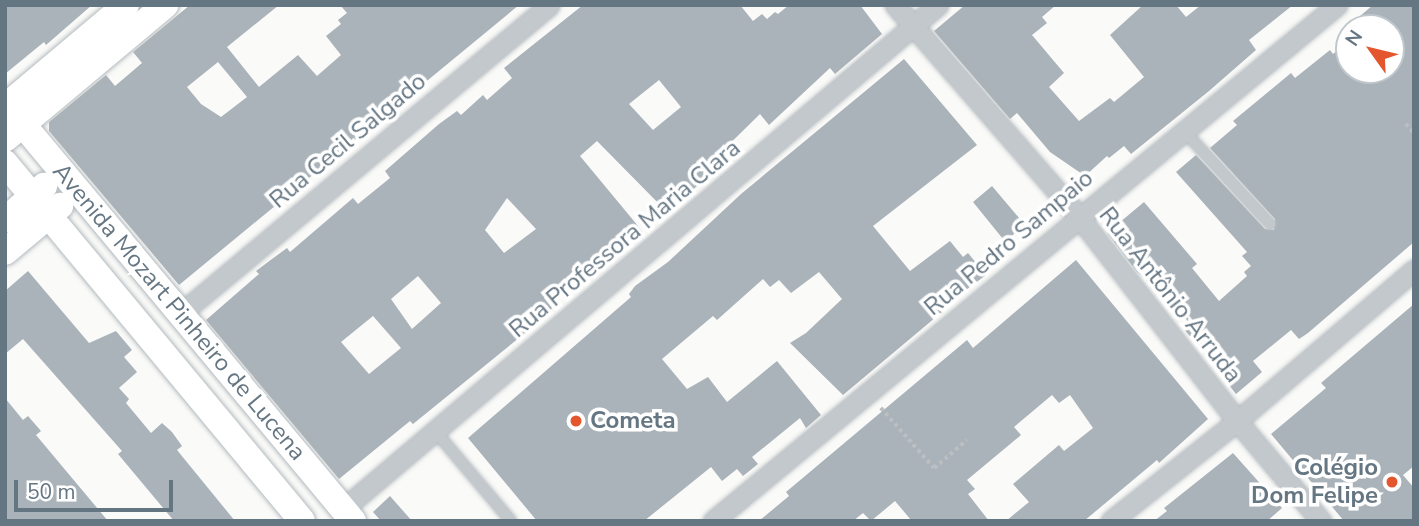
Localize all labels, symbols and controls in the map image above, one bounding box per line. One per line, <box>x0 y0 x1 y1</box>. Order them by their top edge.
north arrow <box>1335 14 1405 84</box>
text: N <box>1339 25 1369 52</box>
street label: Rua Cecil Salgado <box>264 67 432 215</box>
street label: Rua Professora Maria Clara <box>504 134 746 344</box>
street label: Avenida Mozart Pinheiro de Lucena <box>46 158 312 466</box>
street label: Rua Pedro Sampaio <box>919 164 1099 322</box>
street label: Rua Antônio Arruda <box>1093 202 1247 388</box>
place label: Cometa <box>590 407 676 435</box>
marker: Cometa <box>568 413 584 429</box>
place label: Colégio Dom Felipe <box>1251 454 1378 510</box>
scale bar <box>18 466 177 510</box>
marker: Colégio Dom Felipe <box>1384 474 1400 490</box>
text: 50 m <box>27 478 76 506</box>

